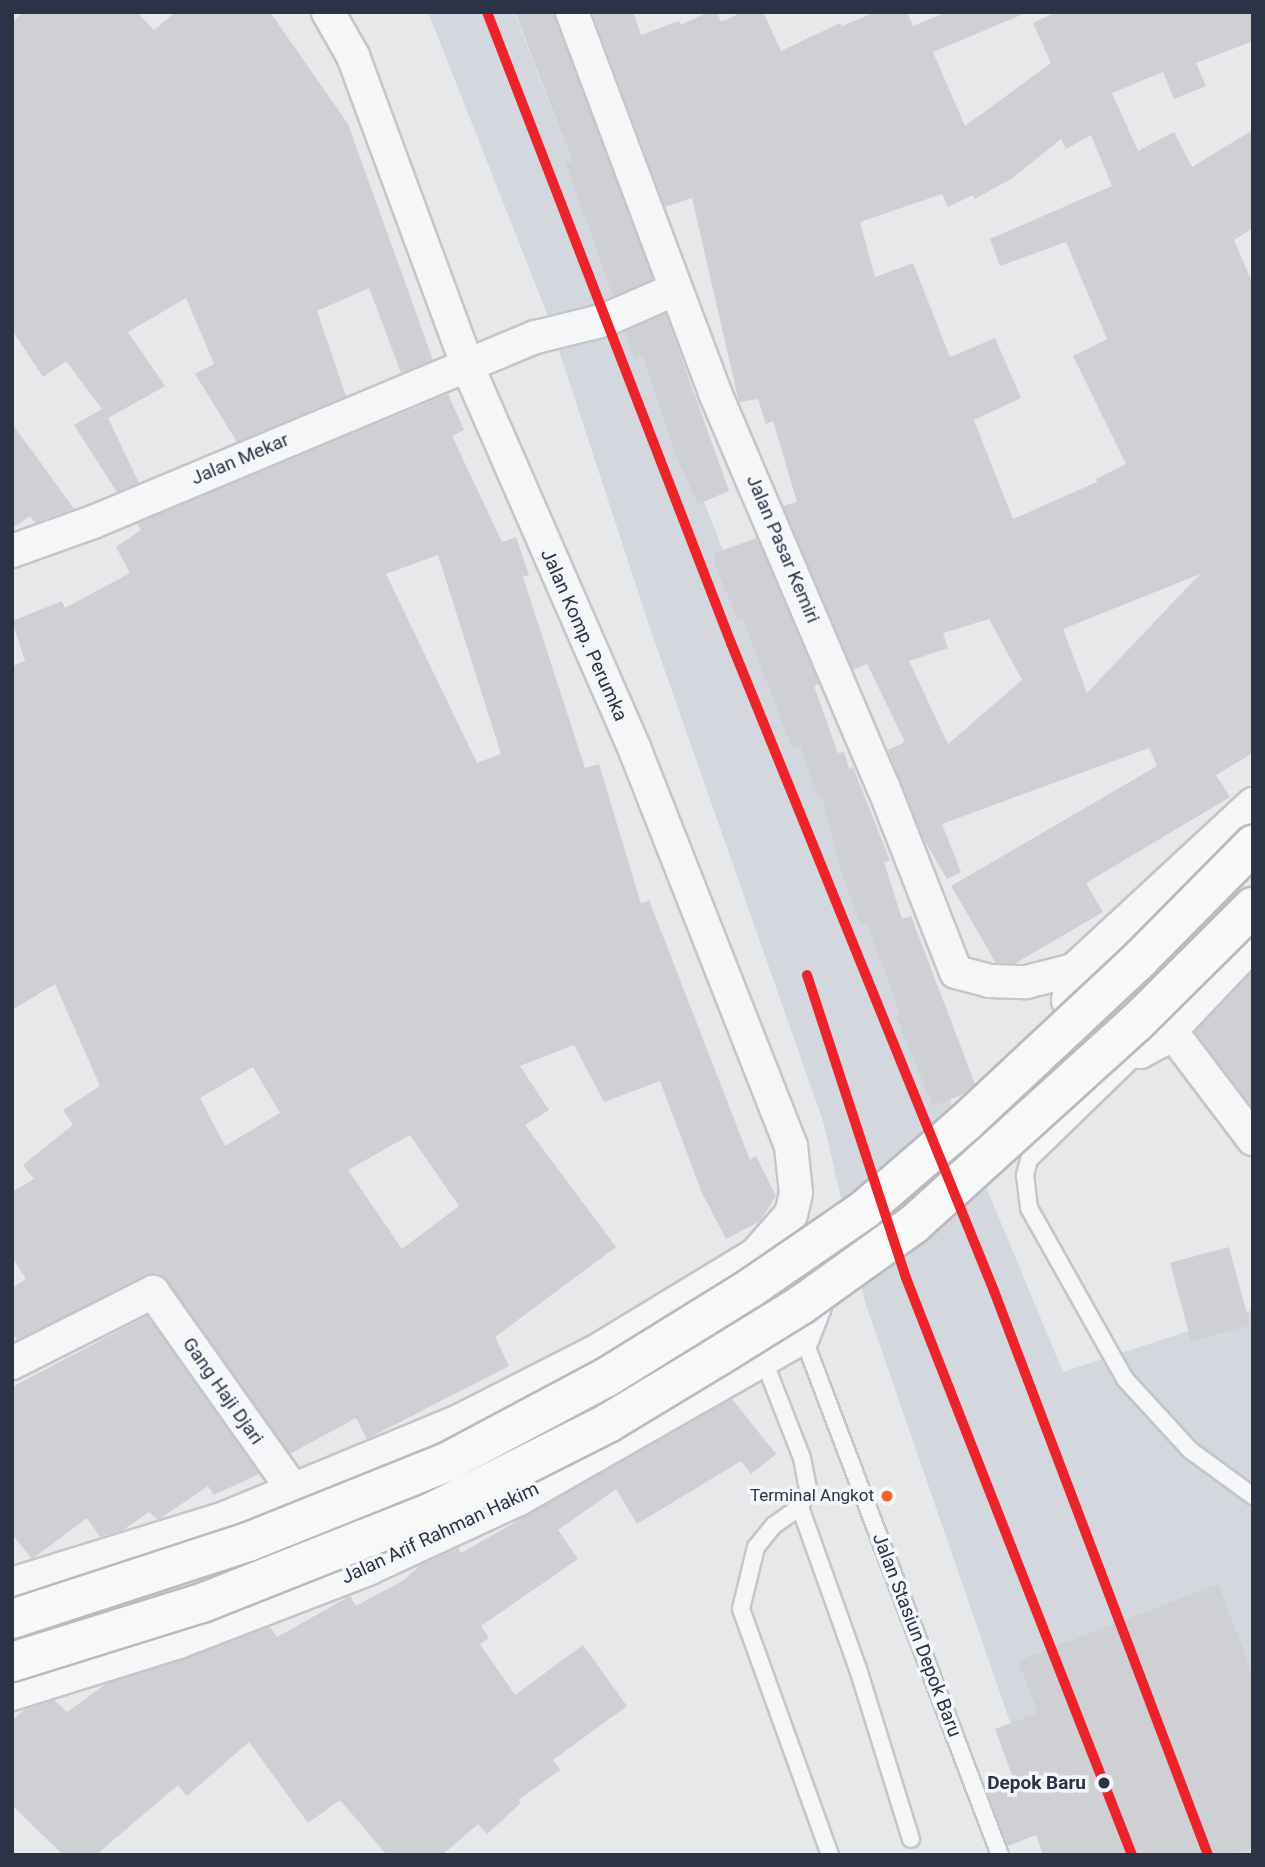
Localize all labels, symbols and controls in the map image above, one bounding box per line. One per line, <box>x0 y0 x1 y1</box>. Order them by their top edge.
street label: Jalan Mekar <box>188 428 292 490</box>
street label: Jalan Pasar Kemiri <box>742 472 824 626</box>
street label: Jalan Komp. Perumka <box>536 545 632 725</box>
street label: Gang Haji Djari <box>178 1333 268 1449</box>
street label: Jalan Arif Rahman Hakim <box>338 1477 542 1589</box>
place label: Terminal Angkot <box>750 1486 874 1506</box>
marker: Terminal Angkot <box>880 1489 894 1503</box>
street label: Jalan Stasiun Depok Baru <box>868 1530 966 1740</box>
place label: Depok Baru <box>987 1772 1086 1794</box>
marker: Depok Baru <box>1093 1772 1115 1794</box>

